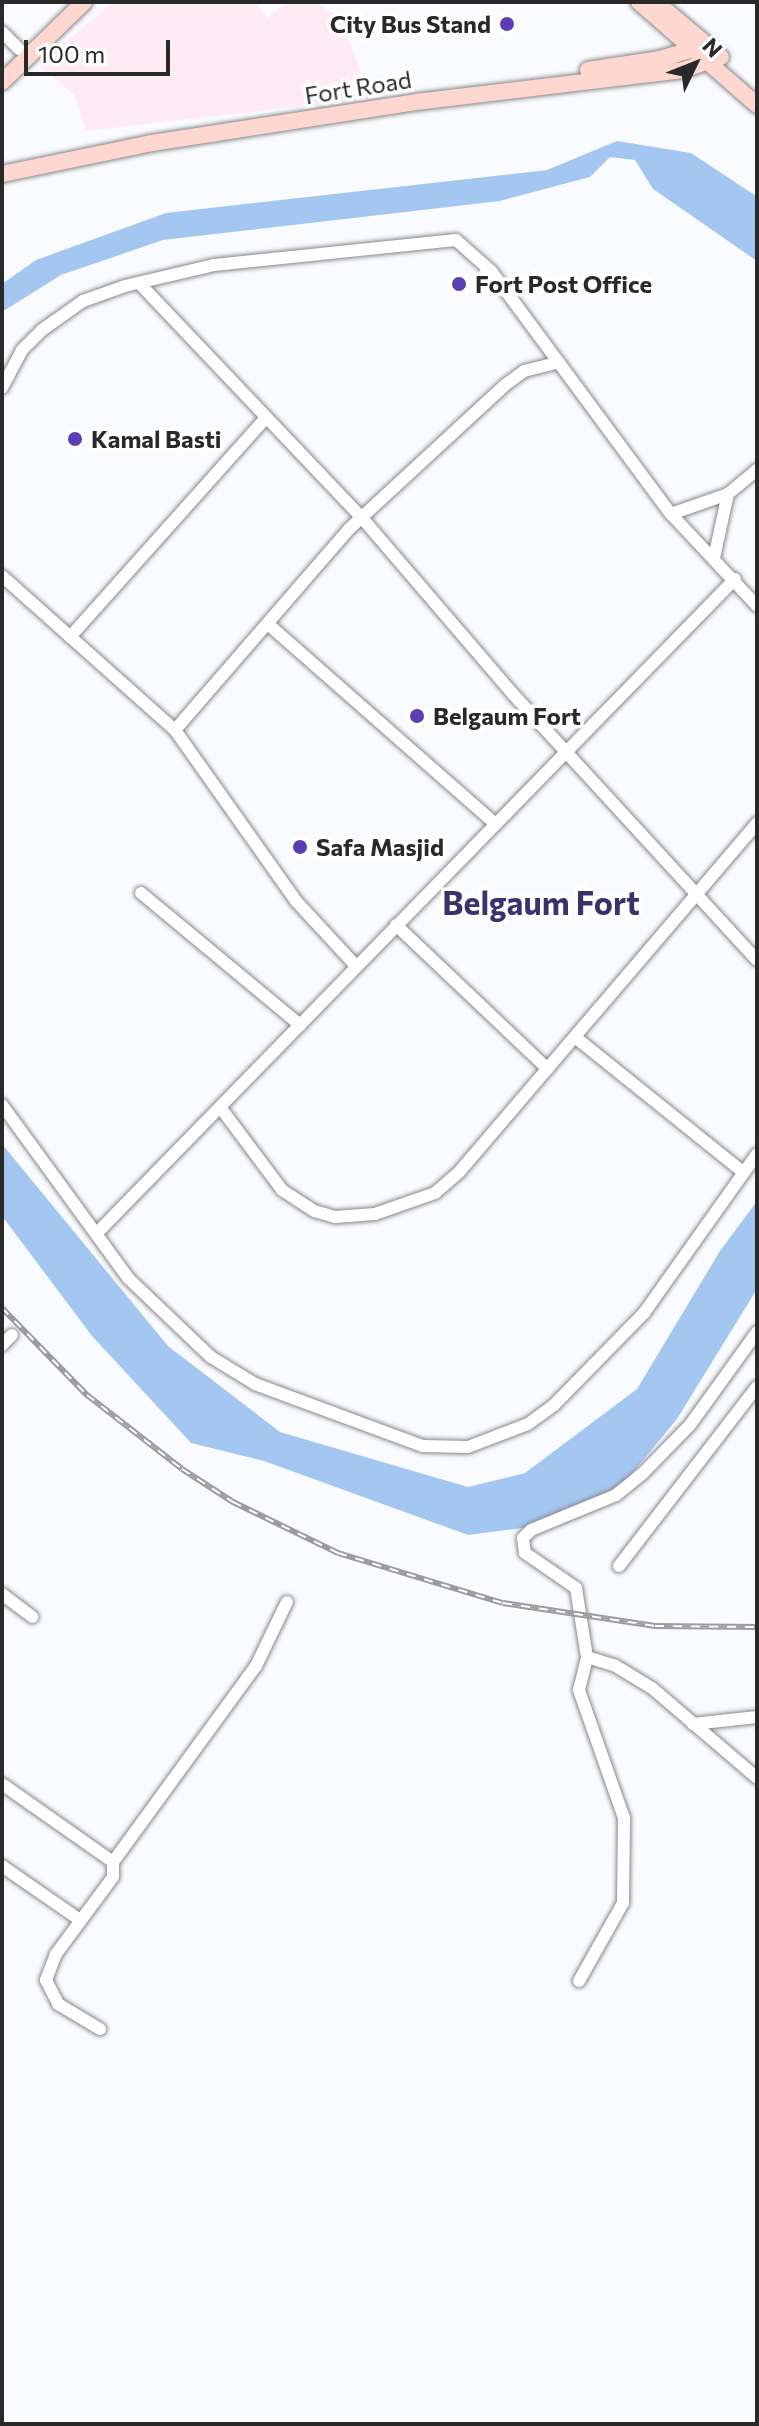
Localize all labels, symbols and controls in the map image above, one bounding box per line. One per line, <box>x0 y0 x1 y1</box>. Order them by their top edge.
place label: City Bus Stand <box>330 10 491 38</box>
marker: City Bus Stand <box>498 15 516 33</box>
scale bar <box>28 24 174 74</box>
north arrow <box>655 24 735 104</box>
text: N <box>697 32 728 63</box>
text: 100 m <box>38 39 105 68</box>
street label: Fort Road <box>303 64 413 110</box>
place label: Fort Post Office <box>475 270 652 298</box>
marker: Fort Post Office <box>450 275 468 293</box>
place label: Kamal Basti <box>91 425 222 453</box>
marker: Kamal Basti <box>66 430 84 448</box>
place label: Belgaum Fort <box>433 702 581 730</box>
marker: Belgaum Fort <box>408 707 426 725</box>
place label: Safa Masjid <box>316 833 444 861</box>
marker: Safa Masjid <box>291 838 309 856</box>
district label: Belgaum Fort <box>442 883 640 921</box>

